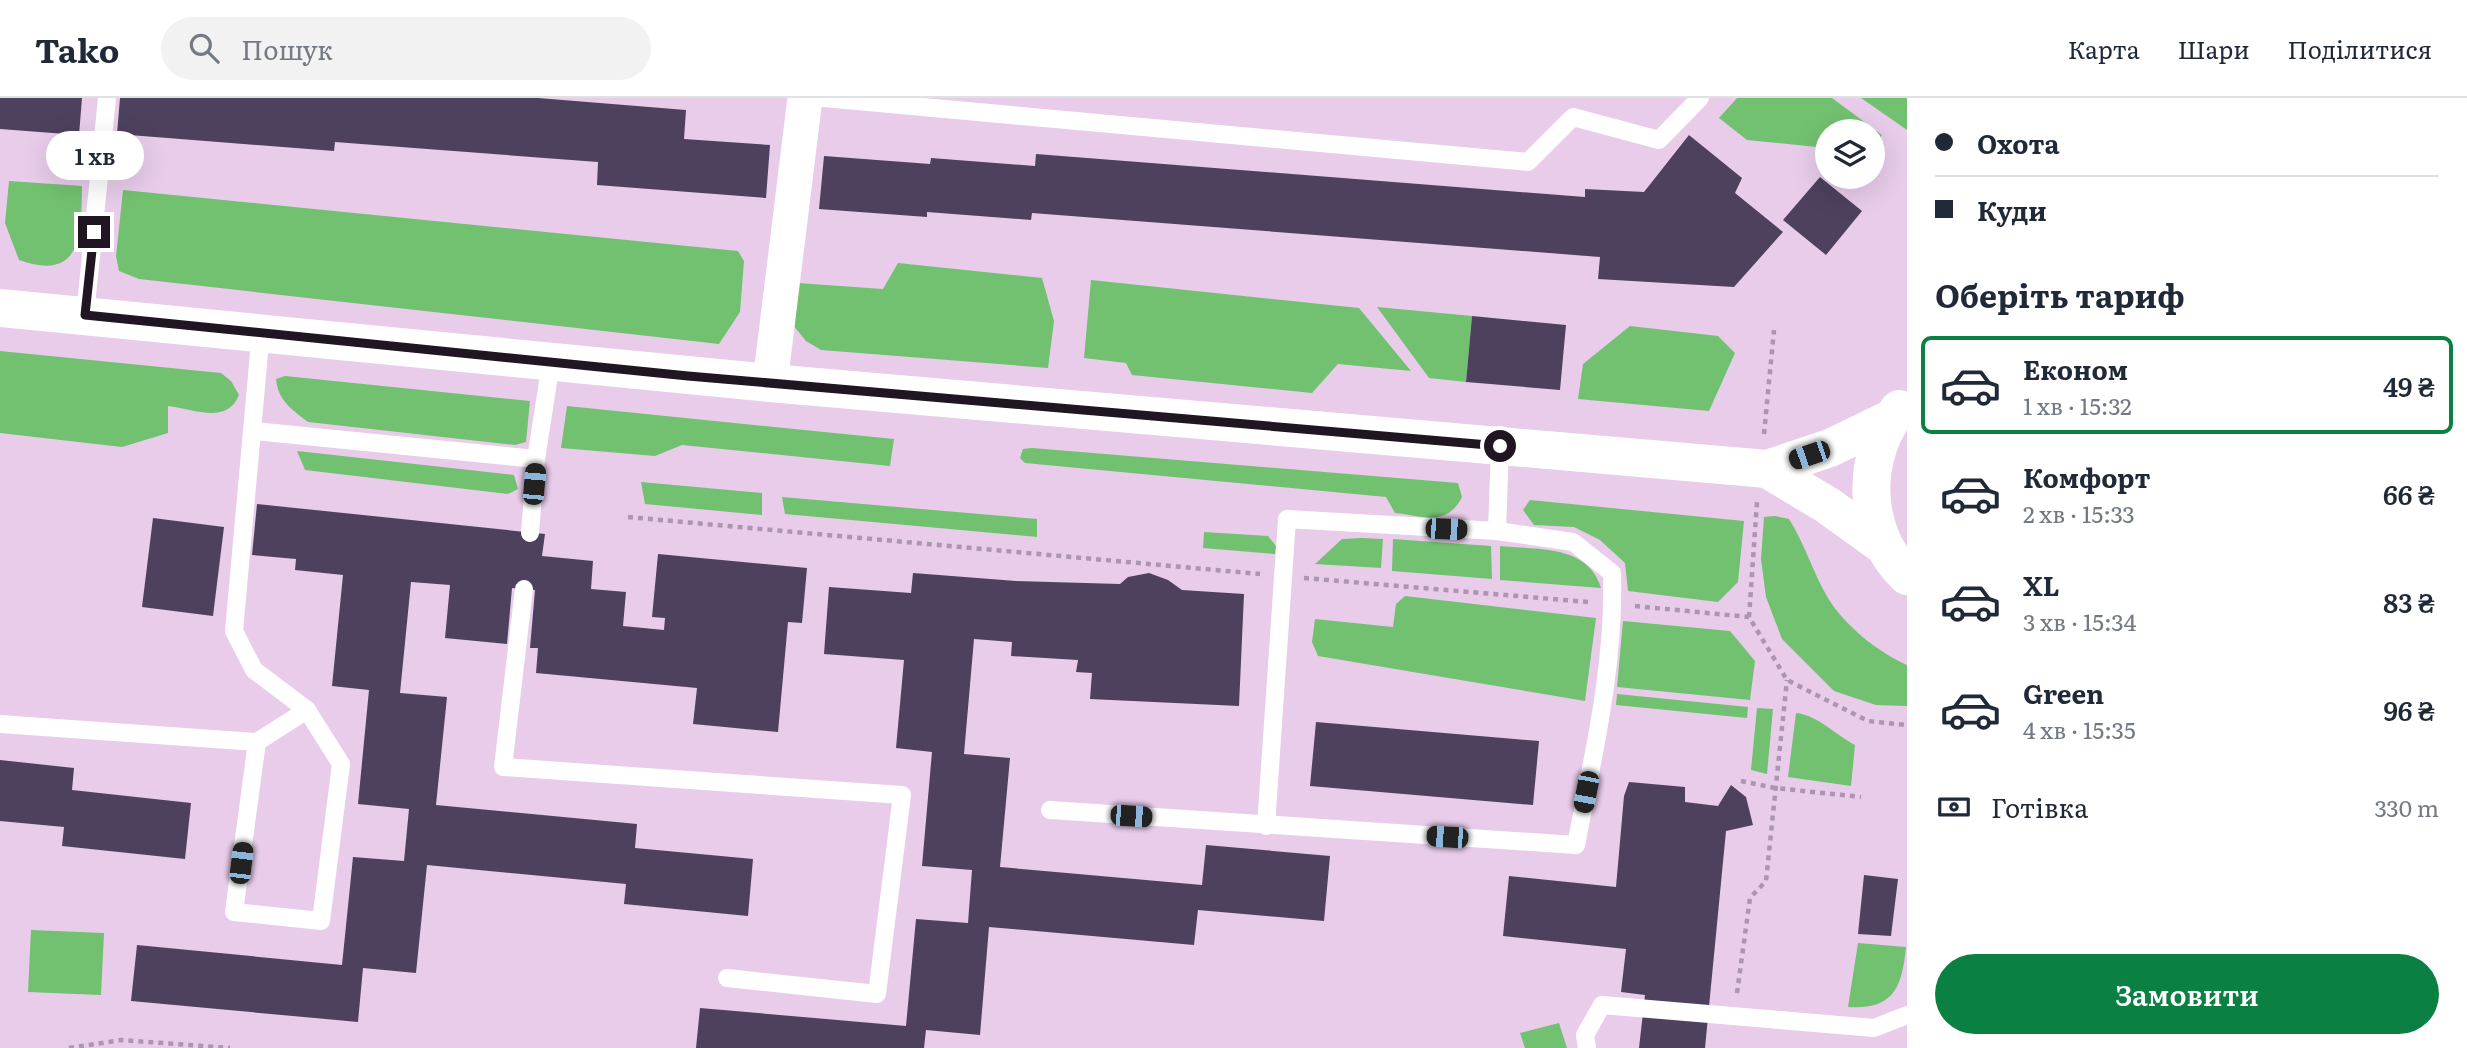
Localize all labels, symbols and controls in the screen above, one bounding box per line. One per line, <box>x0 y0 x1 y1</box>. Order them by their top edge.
search box <box>161 17 651 80</box>
text: Tako <box>35 24 119 73</box>
icon: search <box>185 29 223 67</box>
text: Пошук <box>241 29 333 68</box>
text: Карта <box>2068 31 2140 66</box>
text: Шари <box>2178 31 2250 66</box>
text: Поділитися <box>2288 31 2432 66</box>
map controls <box>1815 119 1885 189</box>
button: layers <box>1815 119 1885 189</box>
text: Охота <box>1977 123 2059 162</box>
callout: 1 хв <box>45 130 143 180</box>
text: 1 хв <box>74 138 116 172</box>
text: Куди <box>1977 190 2047 229</box>
route end <box>78 216 110 248</box>
text: Оберіть тариф <box>1935 270 2185 318</box>
text: Економ <box>2023 349 2128 388</box>
icon: car <box>1939 354 2002 417</box>
text: 49 ₴ <box>2383 366 2435 405</box>
text: 1 хв · 15:32 <box>2023 388 2132 422</box>
route start <box>1484 430 1516 462</box>
car <box>1786 438 1833 472</box>
text: Комфорт <box>2023 457 2150 496</box>
car <box>522 462 547 506</box>
icon: car <box>1939 462 2002 525</box>
text: 66 ₴ <box>2383 474 2435 513</box>
text: 2 хв · 15:33 <box>2023 496 2135 530</box>
car <box>1425 518 1468 540</box>
text: XL <box>2023 565 2060 604</box>
icon: car <box>1939 570 2002 633</box>
text: 83 ₴ <box>2383 582 2435 621</box>
text: 3 хв · 15:34 <box>2023 604 2136 638</box>
text: Green <box>2023 673 2104 712</box>
icon: car <box>1939 678 2002 741</box>
text: 96 ₴ <box>2383 690 2435 729</box>
text: 4 хв · 15:35 <box>2023 712 2136 746</box>
car <box>1572 769 1601 815</box>
text: Готівка <box>1991 787 2088 826</box>
icon: cash <box>1935 788 1973 826</box>
text: 330 m <box>2375 790 2439 824</box>
car <box>1110 804 1153 828</box>
car <box>1426 825 1469 849</box>
car <box>229 841 254 885</box>
button: Замовити <box>1935 954 2439 1034</box>

